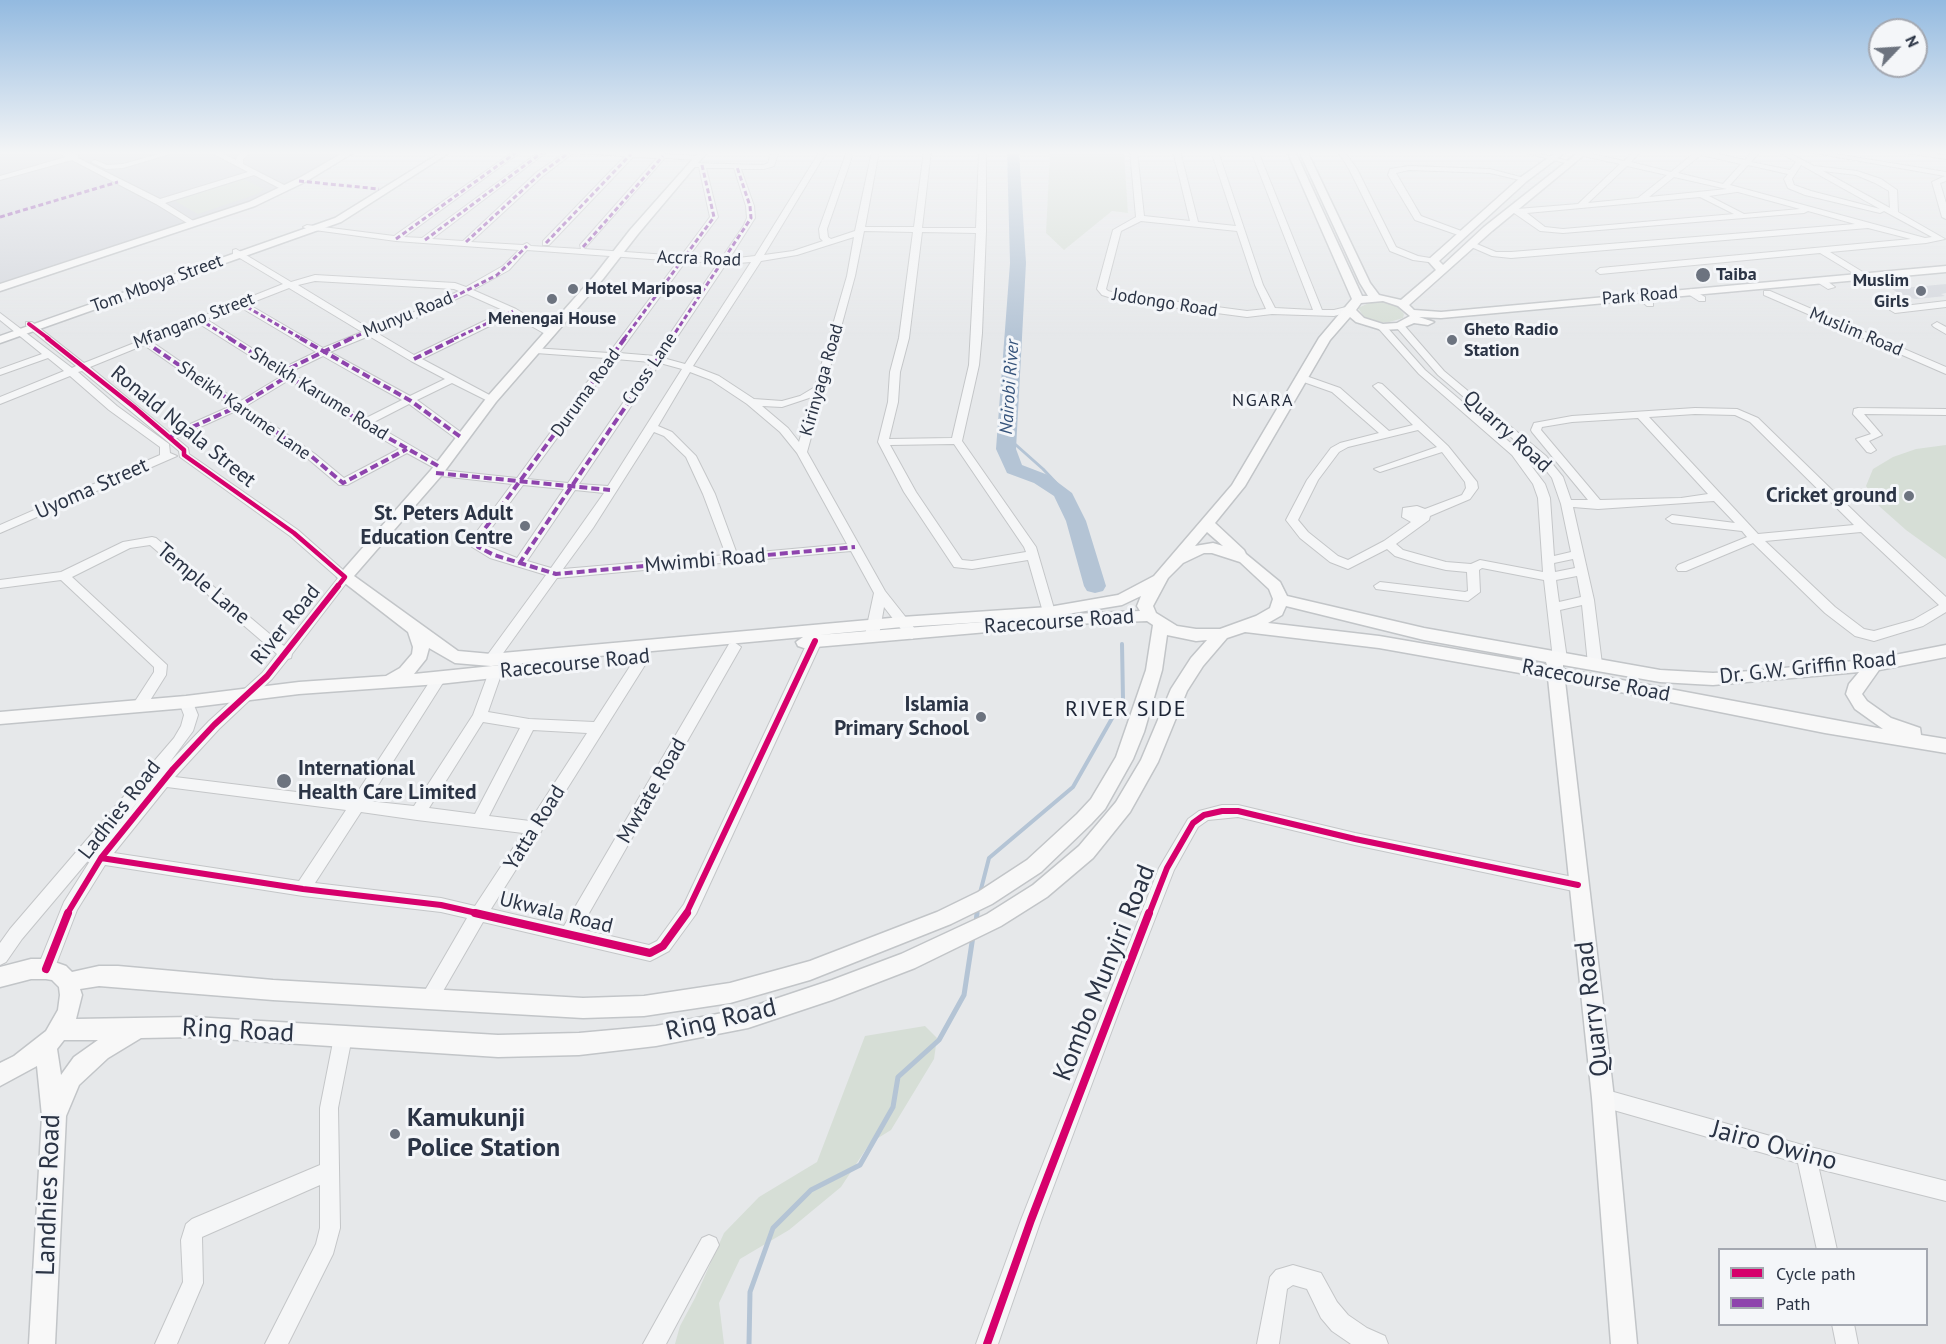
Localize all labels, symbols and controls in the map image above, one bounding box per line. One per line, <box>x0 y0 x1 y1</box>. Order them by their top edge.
north arrow <box>1868 18 1928 78</box>
text: N <box>1901 32 1924 50</box>
street label: Accra Road <box>657 247 741 271</box>
street label: Tom Mboya Street <box>88 250 226 318</box>
place label: Taiba <box>1716 264 1757 286</box>
marker: Taiba <box>1694 266 1712 284</box>
place label: Muslim Girls <box>1853 270 1909 312</box>
place label: Hotel Mariposa <box>585 278 702 300</box>
marker: Hotel Mariposa <box>566 282 580 296</box>
street label: Park Road <box>1601 282 1679 310</box>
street label: Jodongo Road <box>1111 284 1219 322</box>
marker: Muslim Girls <box>1914 284 1928 298</box>
street label: Munyu Road <box>360 287 456 343</box>
street label: Mfangano Street <box>131 288 257 354</box>
marker: Menengai House <box>545 292 559 306</box>
street label: Muslim Road <box>1806 303 1906 361</box>
place label: Menengai House <box>488 308 616 330</box>
place label: Gheto Radio Station <box>1464 319 1558 362</box>
street label: Kirinyaga Road <box>796 322 848 438</box>
street label: Cross Lane <box>618 329 682 409</box>
marker: Gheto Radio Station <box>1445 333 1459 347</box>
water label: Nairobi River <box>996 339 1024 435</box>
street label: Sheikh Karume Road <box>246 343 392 445</box>
street label: Duruma Road <box>547 345 625 441</box>
street label: Sheikh Karume Lane <box>173 357 315 465</box>
street label: Ronald Ngala Street <box>105 361 261 493</box>
street label: Quarry Road <box>1458 386 1556 478</box>
district label: NGARA <box>1232 390 1294 412</box>
street label: Uyoma Street <box>32 453 152 525</box>
place label: Cricket ground <box>1766 483 1897 509</box>
marker: Cricket ground <box>1902 489 1916 503</box>
place label: St. Peters Adult Education Centre <box>360 501 513 551</box>
marker: St. Peters Adult Education Centre <box>518 519 532 533</box>
street label: Temple Lane <box>151 538 255 630</box>
street label: Mwimbi Road <box>643 543 767 579</box>
street label: River Road <box>246 580 326 670</box>
street label: Racecourse Road <box>983 604 1135 640</box>
street label: Racecourse Road <box>499 644 651 684</box>
street label: Dr. G.W. Griffin Road <box>1718 646 1898 690</box>
street label: Racecourse Road <box>1520 654 1672 708</box>
place label: Islamia Primary School <box>834 692 969 742</box>
district label: RIVER SIDE <box>1065 697 1187 723</box>
marker: Islamia Primary School <box>974 710 988 724</box>
street label: Mwtate Road <box>612 734 692 848</box>
street label: Ladhies Road <box>73 755 167 865</box>
place label: International Health Care Limited <box>298 756 476 806</box>
marker: International Health Care Limited <box>275 772 293 790</box>
street label: Yatta Road <box>499 781 571 875</box>
street label: Kombo Munyiri Road <box>1047 860 1163 1086</box>
street label: Ukwala Road <box>497 887 615 939</box>
street label: Quarry Road <box>1569 939 1617 1079</box>
street label: Ring Road <box>663 992 779 1048</box>
street label: Ring Road <box>181 1012 295 1050</box>
place label: Kamukunji Police Station <box>407 1103 560 1164</box>
street label: Landhies Road <box>31 1114 67 1276</box>
street label: Jairo Owino <box>1708 1114 1840 1178</box>
marker: Kamukunji Police Station <box>388 1127 402 1141</box>
legend <box>1718 1248 1928 1326</box>
text: Cycle path <box>1776 1262 1856 1285</box>
text: Path <box>1776 1292 1810 1315</box>

